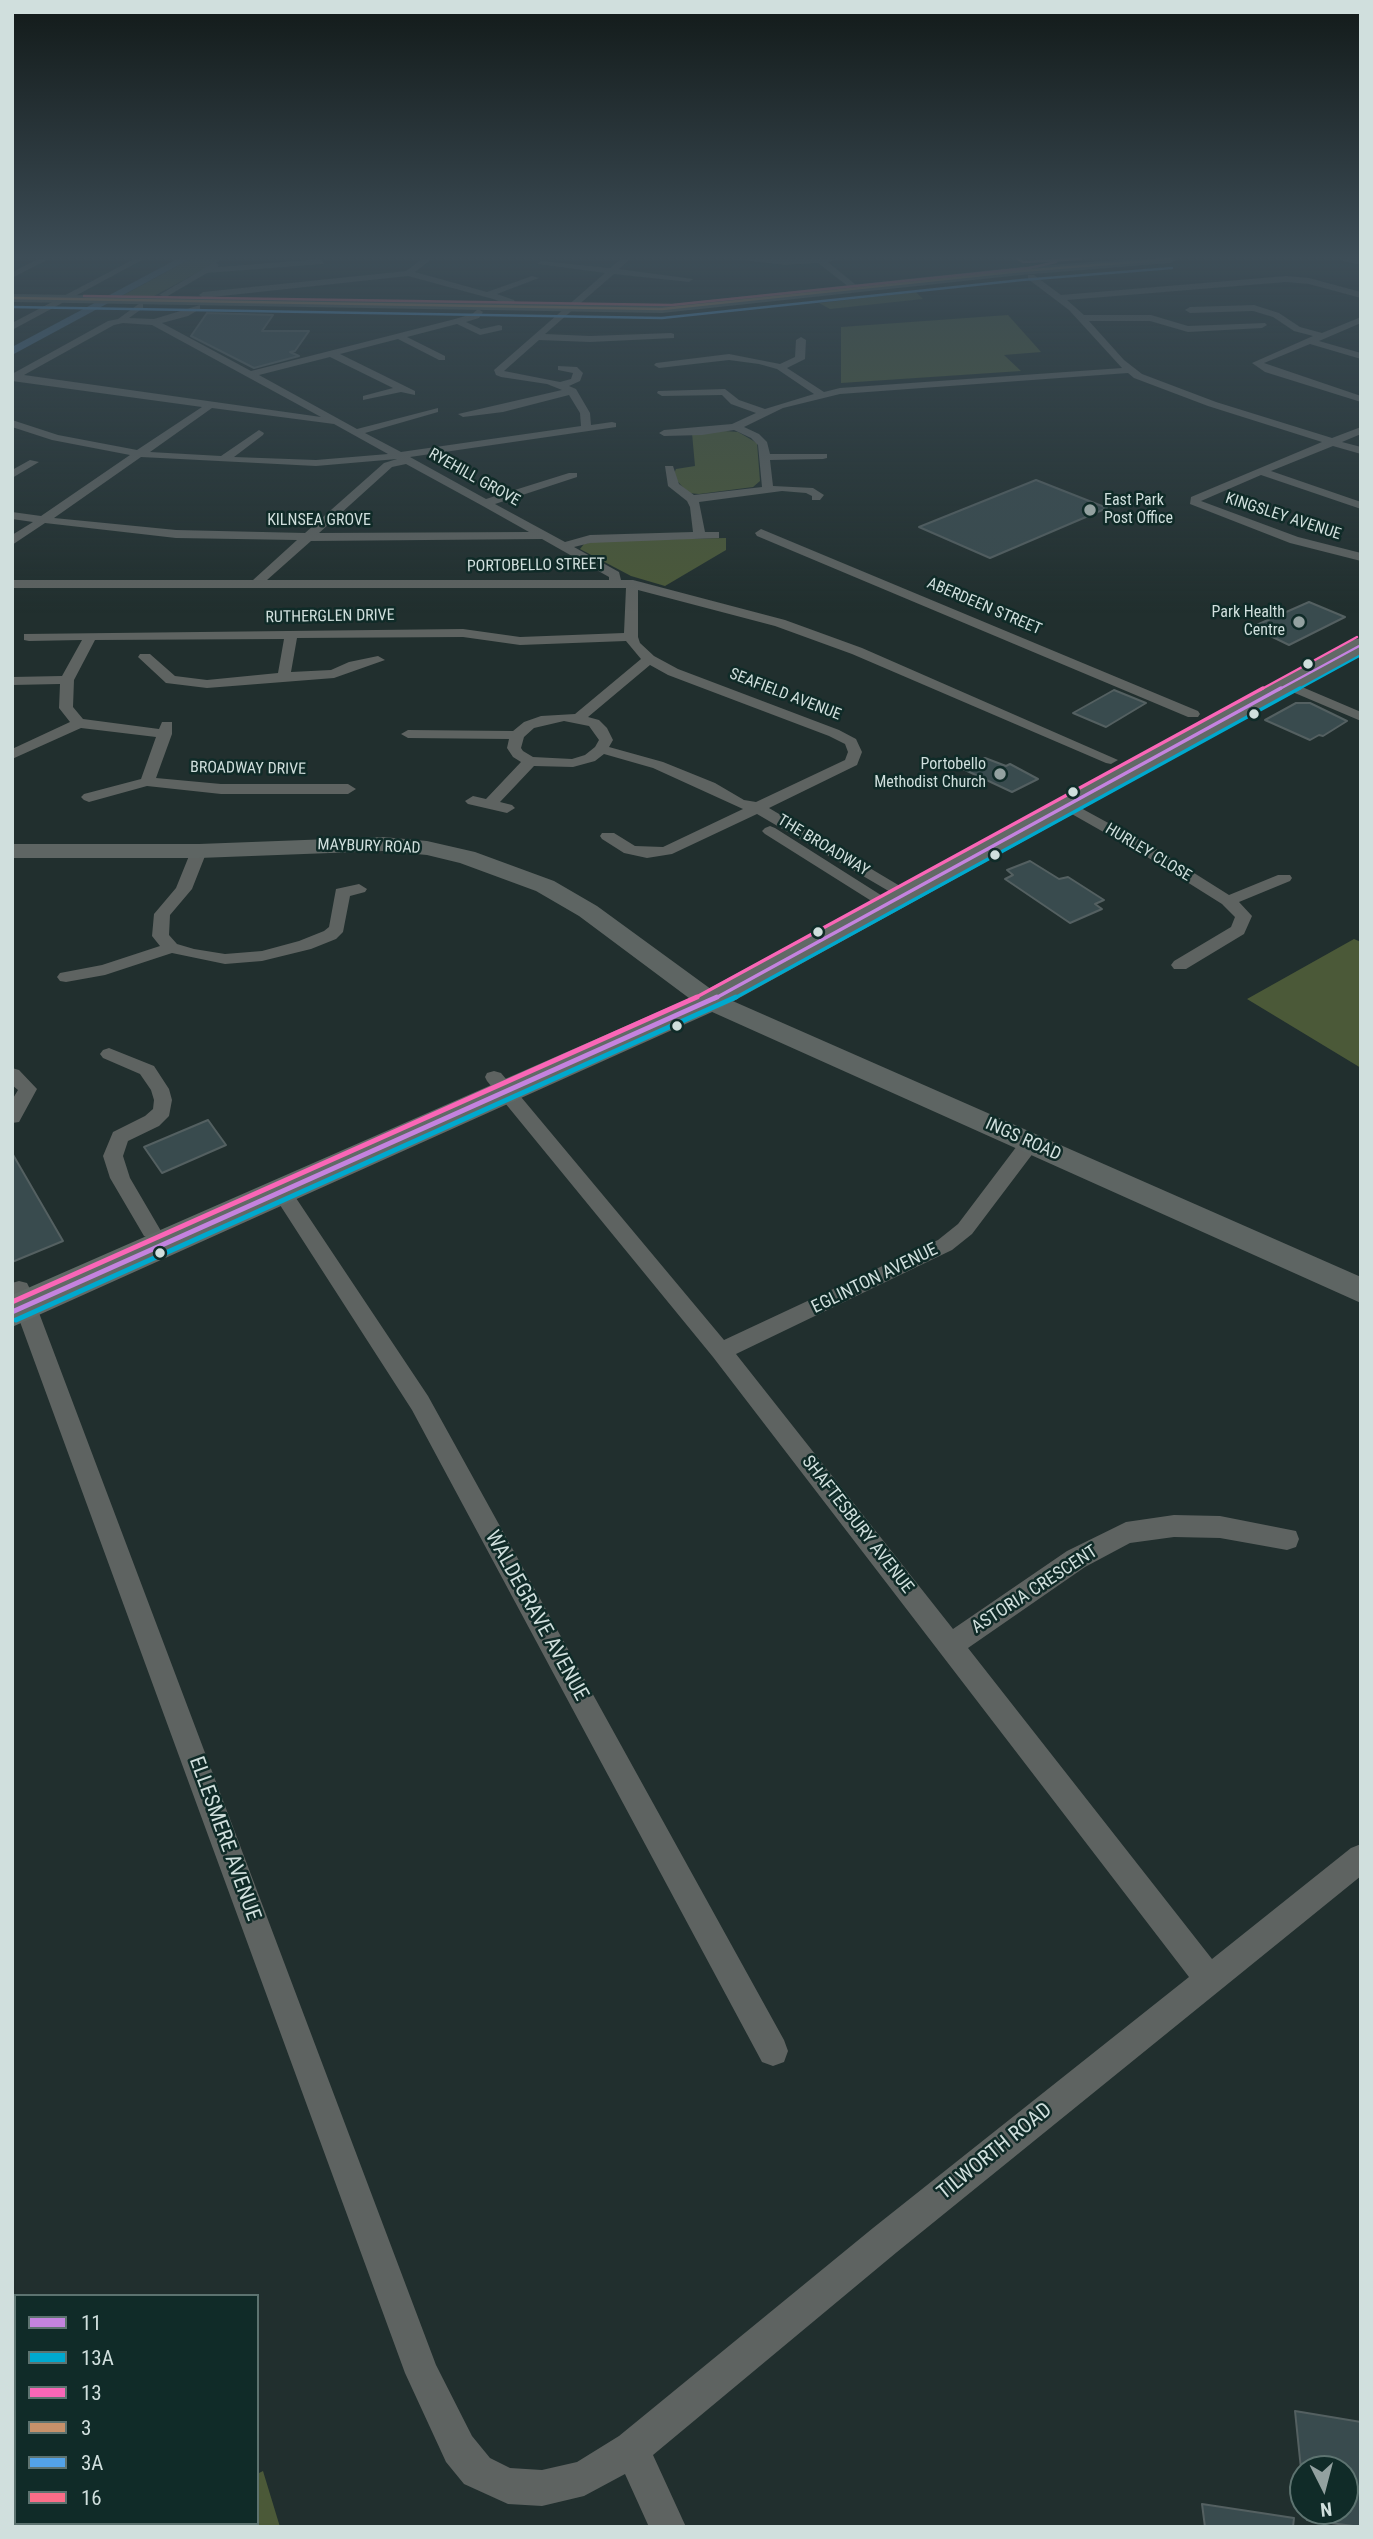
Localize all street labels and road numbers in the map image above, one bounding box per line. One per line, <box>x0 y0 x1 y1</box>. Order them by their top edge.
street label: RYEHILL GROVE <box>425 445 523 511</box>
street label: KINGSLEY AVENUE <box>1223 489 1343 545</box>
street label: KILNSEA GROVE <box>267 511 371 531</box>
street label: PORTOBELLO STREET <box>467 555 605 577</box>
street label: ABERDEEN STREET <box>924 574 1044 640</box>
street label: RUTHERGLEN DRIVE <box>265 606 395 628</box>
street label: SEAFIELD AVENUE <box>727 665 843 725</box>
street label: BROADWAY DRIVE <box>190 758 306 780</box>
street label: THE BROADWAY <box>774 811 872 881</box>
street label: HURLEY CLOSE <box>1101 820 1195 886</box>
street label: MAYBURY ROAD <box>317 836 421 858</box>
street label: INGS ROAD <box>982 1114 1064 1166</box>
street label: EGLINTON AVENUE <box>808 1239 942 1319</box>
street label: SHAFTESBURY AVENUE <box>796 1452 918 1598</box>
street label: WALDEGRAVE AVENUE <box>479 1527 593 1705</box>
street label: ASTORIA CRESCENT <box>968 1541 1102 1639</box>
street label: ELLESMERE AVENUE <box>183 1753 265 1925</box>
street label: TILWORTH ROAD <box>933 2098 1057 2206</box>

